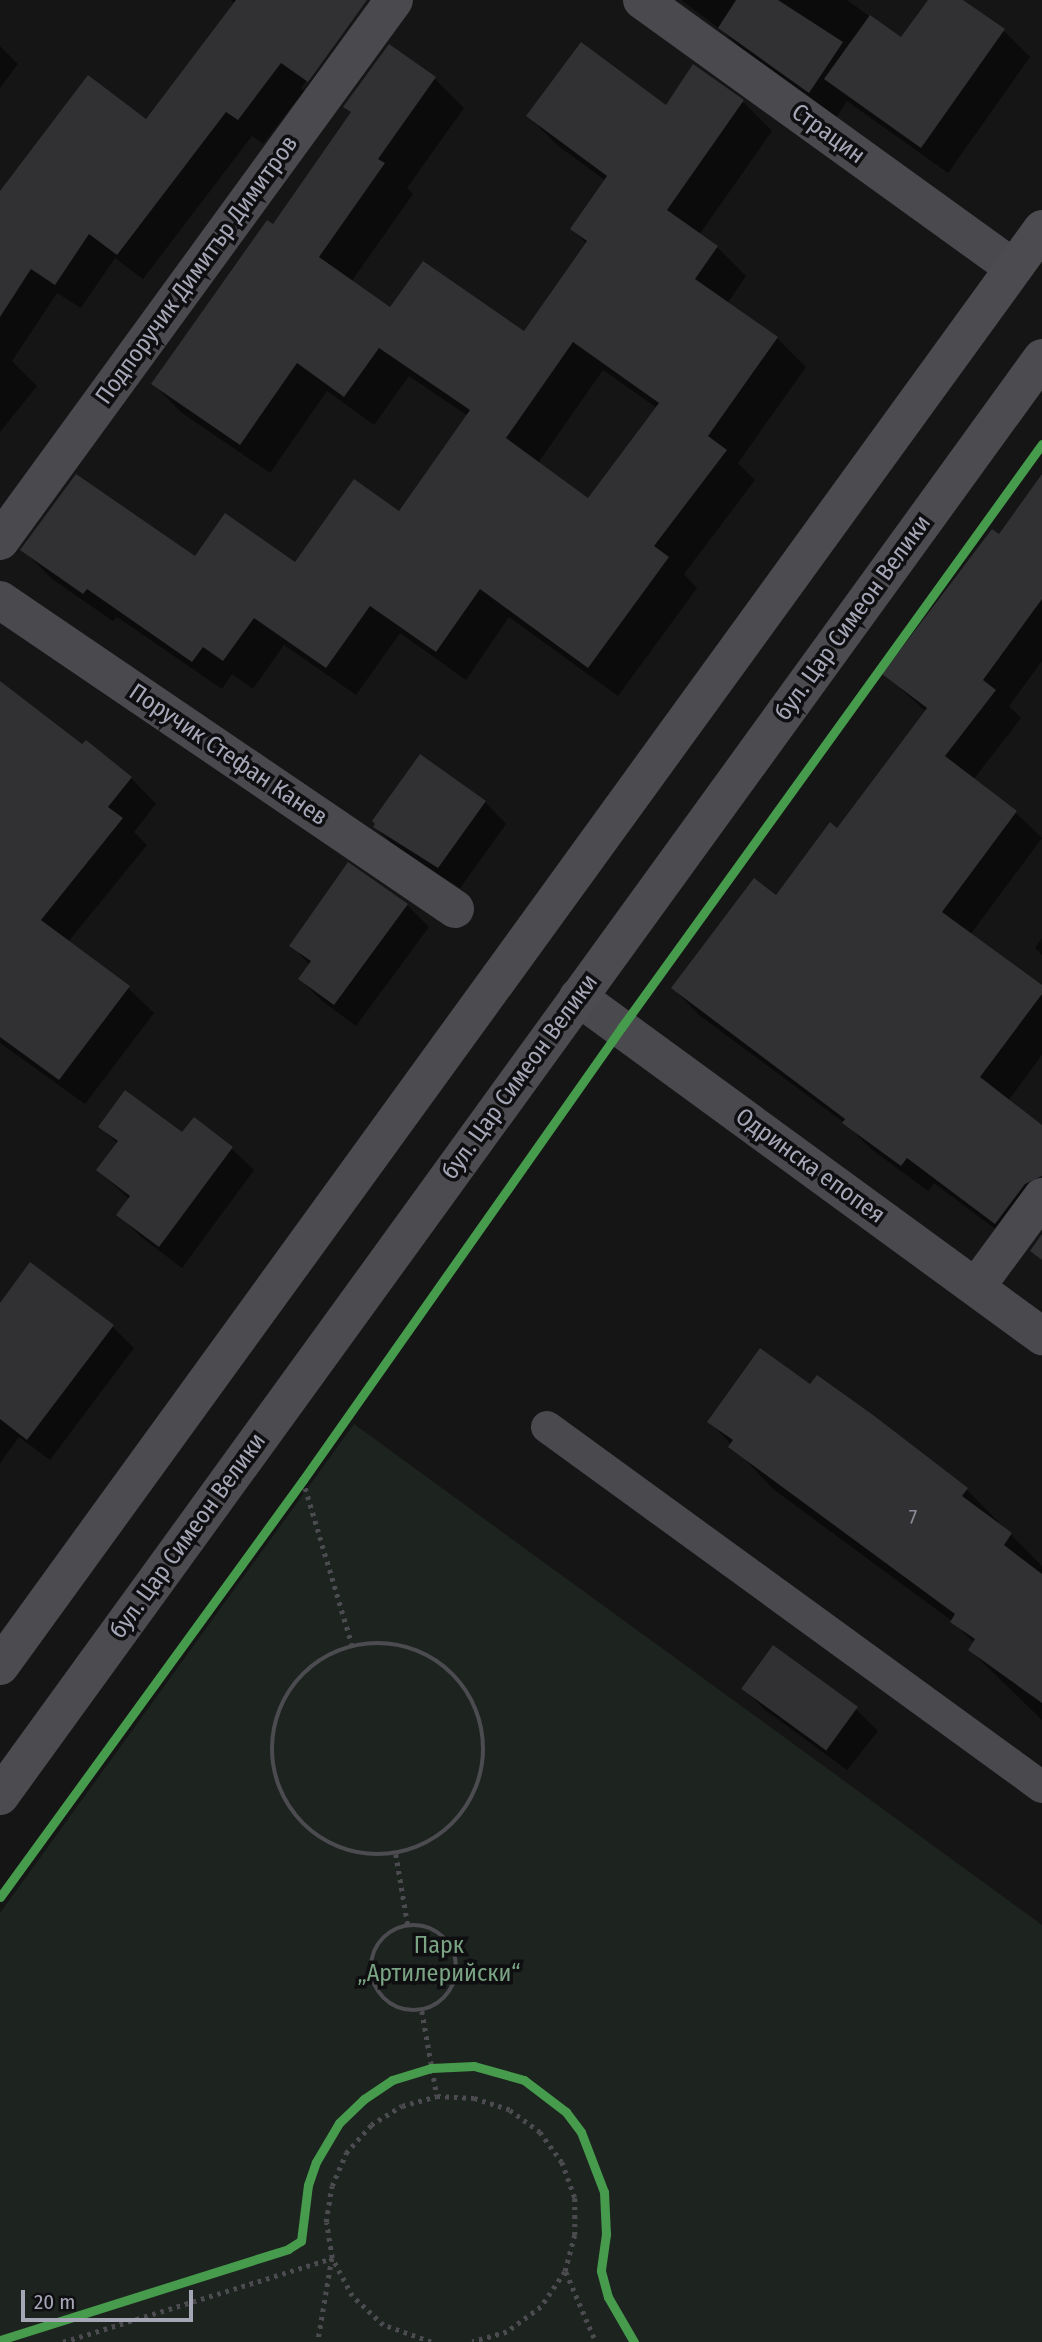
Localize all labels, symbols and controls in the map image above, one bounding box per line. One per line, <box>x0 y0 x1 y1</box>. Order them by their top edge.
street label: Страцин <box>786 98 870 170</box>
street label: Подпоручик Димитър Димитров <box>90 130 304 410</box>
street label: бул. Цар Симеон Велики <box>769 510 937 726</box>
street label: Поручик Стефан Канев <box>123 678 333 832</box>
street label: бул. Цар Симеон Велики <box>436 969 604 1185</box>
street label: Одринска епопея <box>730 1102 890 1230</box>
street label: бул. Цар Симеон Велики <box>104 1428 272 1644</box>
house number: 7 <box>909 1504 917 1530</box>
park label: Парк „Артилерийски“ <box>357 1932 521 1988</box>
scale bar <box>24 2276 196 2320</box>
text: 20 m <box>34 2289 75 2315</box>

